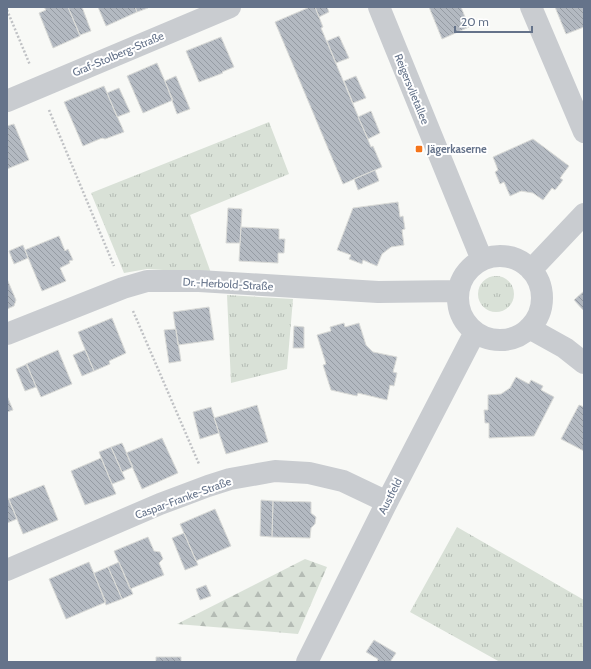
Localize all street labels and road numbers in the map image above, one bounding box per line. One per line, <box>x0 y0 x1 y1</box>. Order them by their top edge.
street label: Graf-Stolberg-Straße <box>70 28 166 80</box>
street label: Reigersvlietallee <box>391 52 433 127</box>
street label: Dr.-Herbold-Straße <box>182 275 274 293</box>
street label: Caspar-Franke-Straße <box>133 474 233 522</box>
street label: Austfeld <box>375 476 405 516</box>

